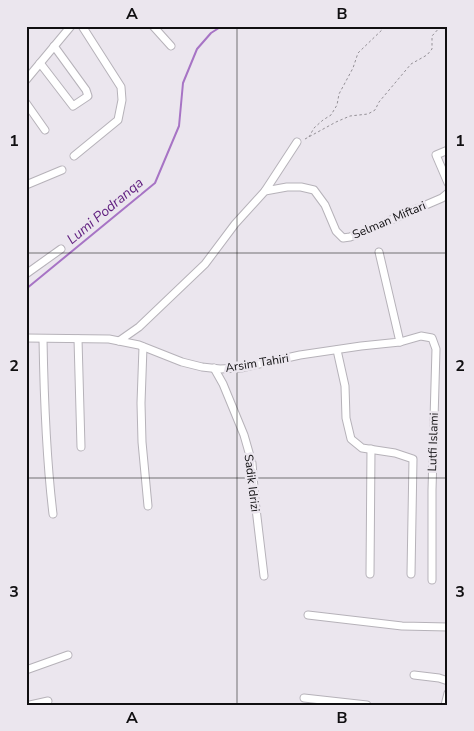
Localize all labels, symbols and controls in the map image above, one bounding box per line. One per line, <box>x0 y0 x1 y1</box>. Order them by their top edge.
text: A <box>126 3 138 25</box>
text: B <box>336 3 348 25</box>
text: 1 <box>9 130 19 152</box>
text: 1 <box>455 130 465 152</box>
water label: Lumi Podranqa <box>63 173 147 249</box>
street label: Selman Miftari <box>350 197 428 243</box>
street label: Arsim Tahiri <box>224 350 290 376</box>
text: 2 <box>9 355 19 377</box>
text: 2 <box>455 355 465 377</box>
street label: Lutfi Islami <box>424 412 442 472</box>
street label: Sadik Idrizi <box>241 453 263 513</box>
text: 3 <box>9 581 19 603</box>
text: 3 <box>455 581 465 603</box>
text: A <box>126 707 138 729</box>
text: B <box>336 707 348 729</box>

